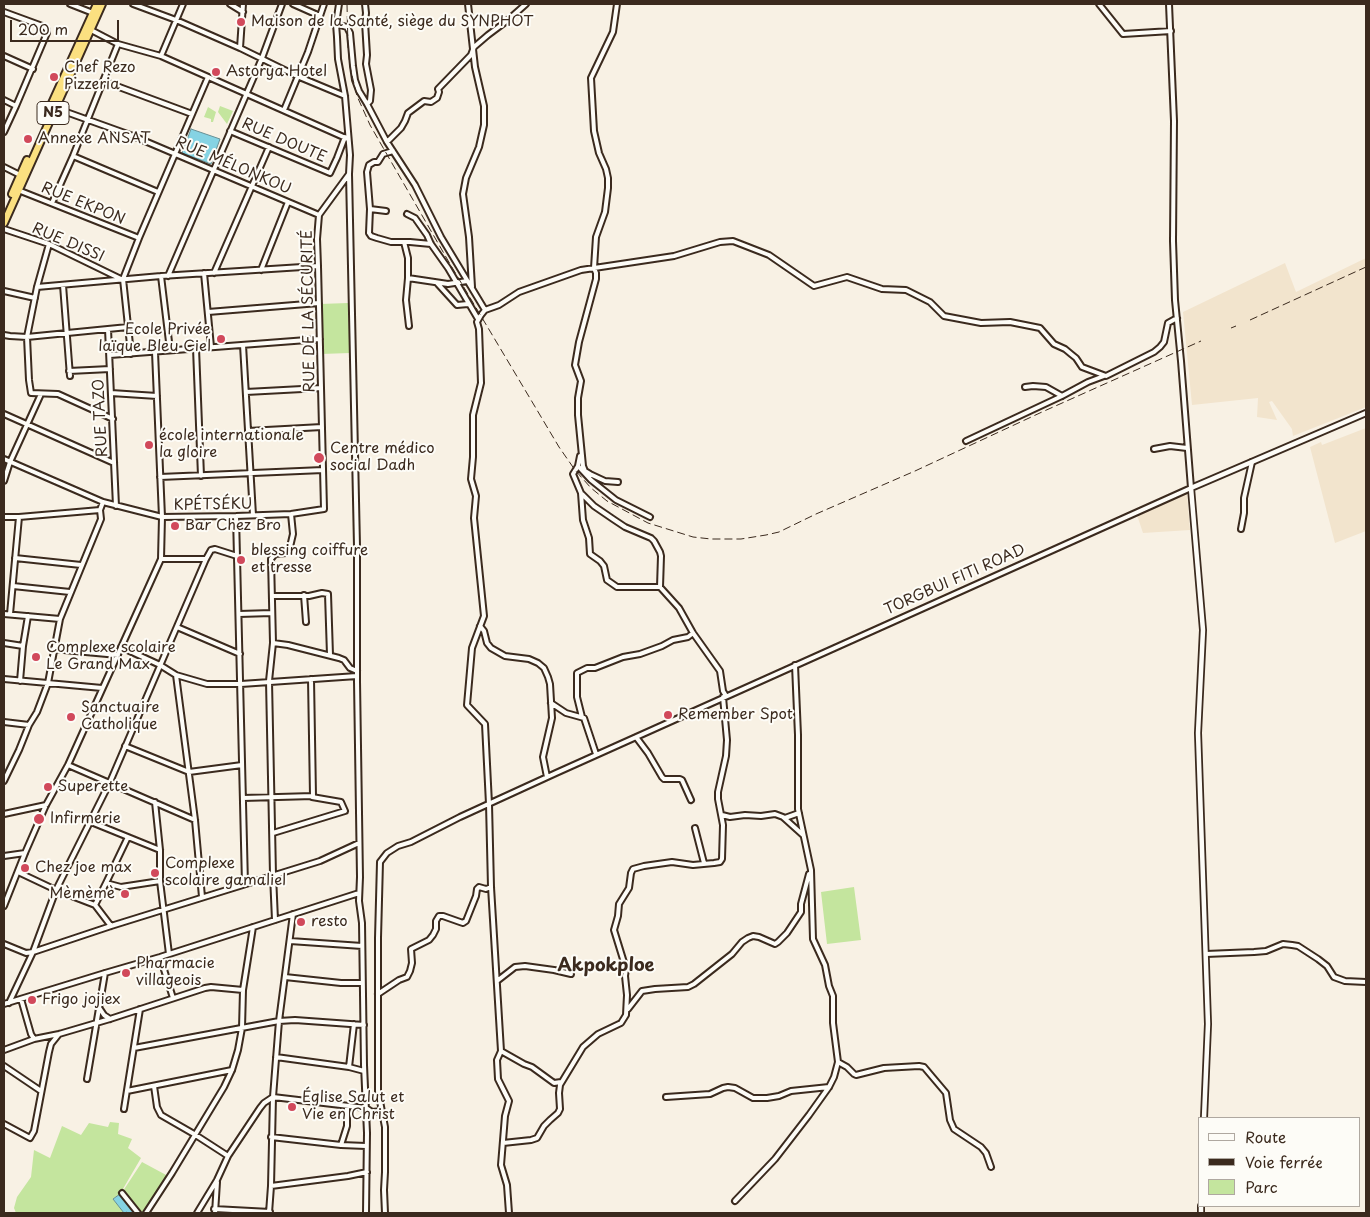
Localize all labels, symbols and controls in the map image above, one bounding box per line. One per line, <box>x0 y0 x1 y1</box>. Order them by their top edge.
scale bar <box>12 10 121 42</box>
place label: Maison de la Santé, siège du SYNPHOT <box>251 13 533 31</box>
marker: Maison de la Santé, siège du SYNPHOT <box>235 16 247 28</box>
text: 200 m <box>18 17 68 40</box>
place label: Chef Rezo Pizzeria <box>64 59 136 94</box>
place label: Astorya Hotel <box>226 63 327 81</box>
marker: Astorya Hotel <box>210 66 222 78</box>
marker: Chef Rezo Pizzeria <box>48 71 60 83</box>
road number: N5 <box>37 102 69 125</box>
street label: RUE DOUTE <box>239 115 329 167</box>
place label: Annexe ANSAT <box>38 130 150 148</box>
marker: Annexe ANSAT <box>22 133 34 145</box>
street label: RUE MÉLONKOU <box>172 133 294 199</box>
street label: RUE EKPON <box>38 179 128 229</box>
street label: RUE DISSI <box>29 220 107 266</box>
street label: RUE DE LA SÉCURITÉ <box>299 229 319 393</box>
place label: Ecole Privée laïque Bleu Ciel <box>98 321 211 356</box>
marker: Ecole Privée laïque Bleu Ciel <box>215 333 227 345</box>
street label: RUE TAZO <box>90 378 112 458</box>
place label: école internationale la gloire <box>159 427 304 462</box>
marker: école internationale la gloire <box>143 439 155 451</box>
place label: Centre médico social Dadh <box>330 440 435 475</box>
marker: Centre médico social Dadh <box>312 451 326 465</box>
street label: KPÉTSÉKU <box>174 495 252 515</box>
place label: Bar Chez Bro <box>185 517 281 535</box>
marker: Bar Chez Bro <box>169 520 181 532</box>
street label: TORGBUI FITI ROAD <box>882 541 1028 619</box>
place label: blessing coiffure et tresse <box>251 542 368 577</box>
marker: blessing coiffure et tresse <box>235 554 247 566</box>
place label: Complexe scolaire Le Grand Max <box>46 639 176 674</box>
marker: Complexe scolaire Le Grand Max <box>30 651 42 663</box>
place label: Sanctuaire Catholique <box>81 699 159 734</box>
place label: Remember Spot <box>678 706 793 724</box>
marker: Remember Spot <box>662 709 674 721</box>
marker: Sanctuaire Catholique <box>65 711 77 723</box>
place label: Superette <box>58 778 128 796</box>
marker: Superette <box>42 781 54 793</box>
place label: Infirmerie <box>50 810 121 828</box>
marker: Infirmerie <box>32 812 46 826</box>
place label: Complexe scolaire gamaliel <box>165 855 286 890</box>
place label: Chez joe max <box>35 859 132 877</box>
marker: Chez joe max <box>19 862 31 874</box>
marker: Complexe scolaire gamaliel <box>149 867 161 879</box>
place label: Mèmèmè <box>49 885 115 903</box>
marker: Mèmèmè <box>119 888 131 900</box>
place label: resto <box>311 913 348 931</box>
marker: resto <box>295 916 307 928</box>
place label: Pharmacie villageois <box>136 955 215 990</box>
district label: Akpokploe <box>558 955 654 977</box>
marker: Pharmacie villageois <box>120 967 132 979</box>
place label: Frigo jojiex <box>42 991 120 1009</box>
marker: Frigo jojiex <box>26 994 38 1006</box>
place label: Église Salut et Vie en Christ <box>302 1089 404 1124</box>
marker: Église Salut et Vie en Christ <box>286 1101 298 1113</box>
legend <box>1198 1117 1360 1207</box>
text: Route <box>1245 1125 1286 1148</box>
text: Voie ferrée <box>1245 1150 1323 1173</box>
text: Parc <box>1245 1175 1278 1198</box>

